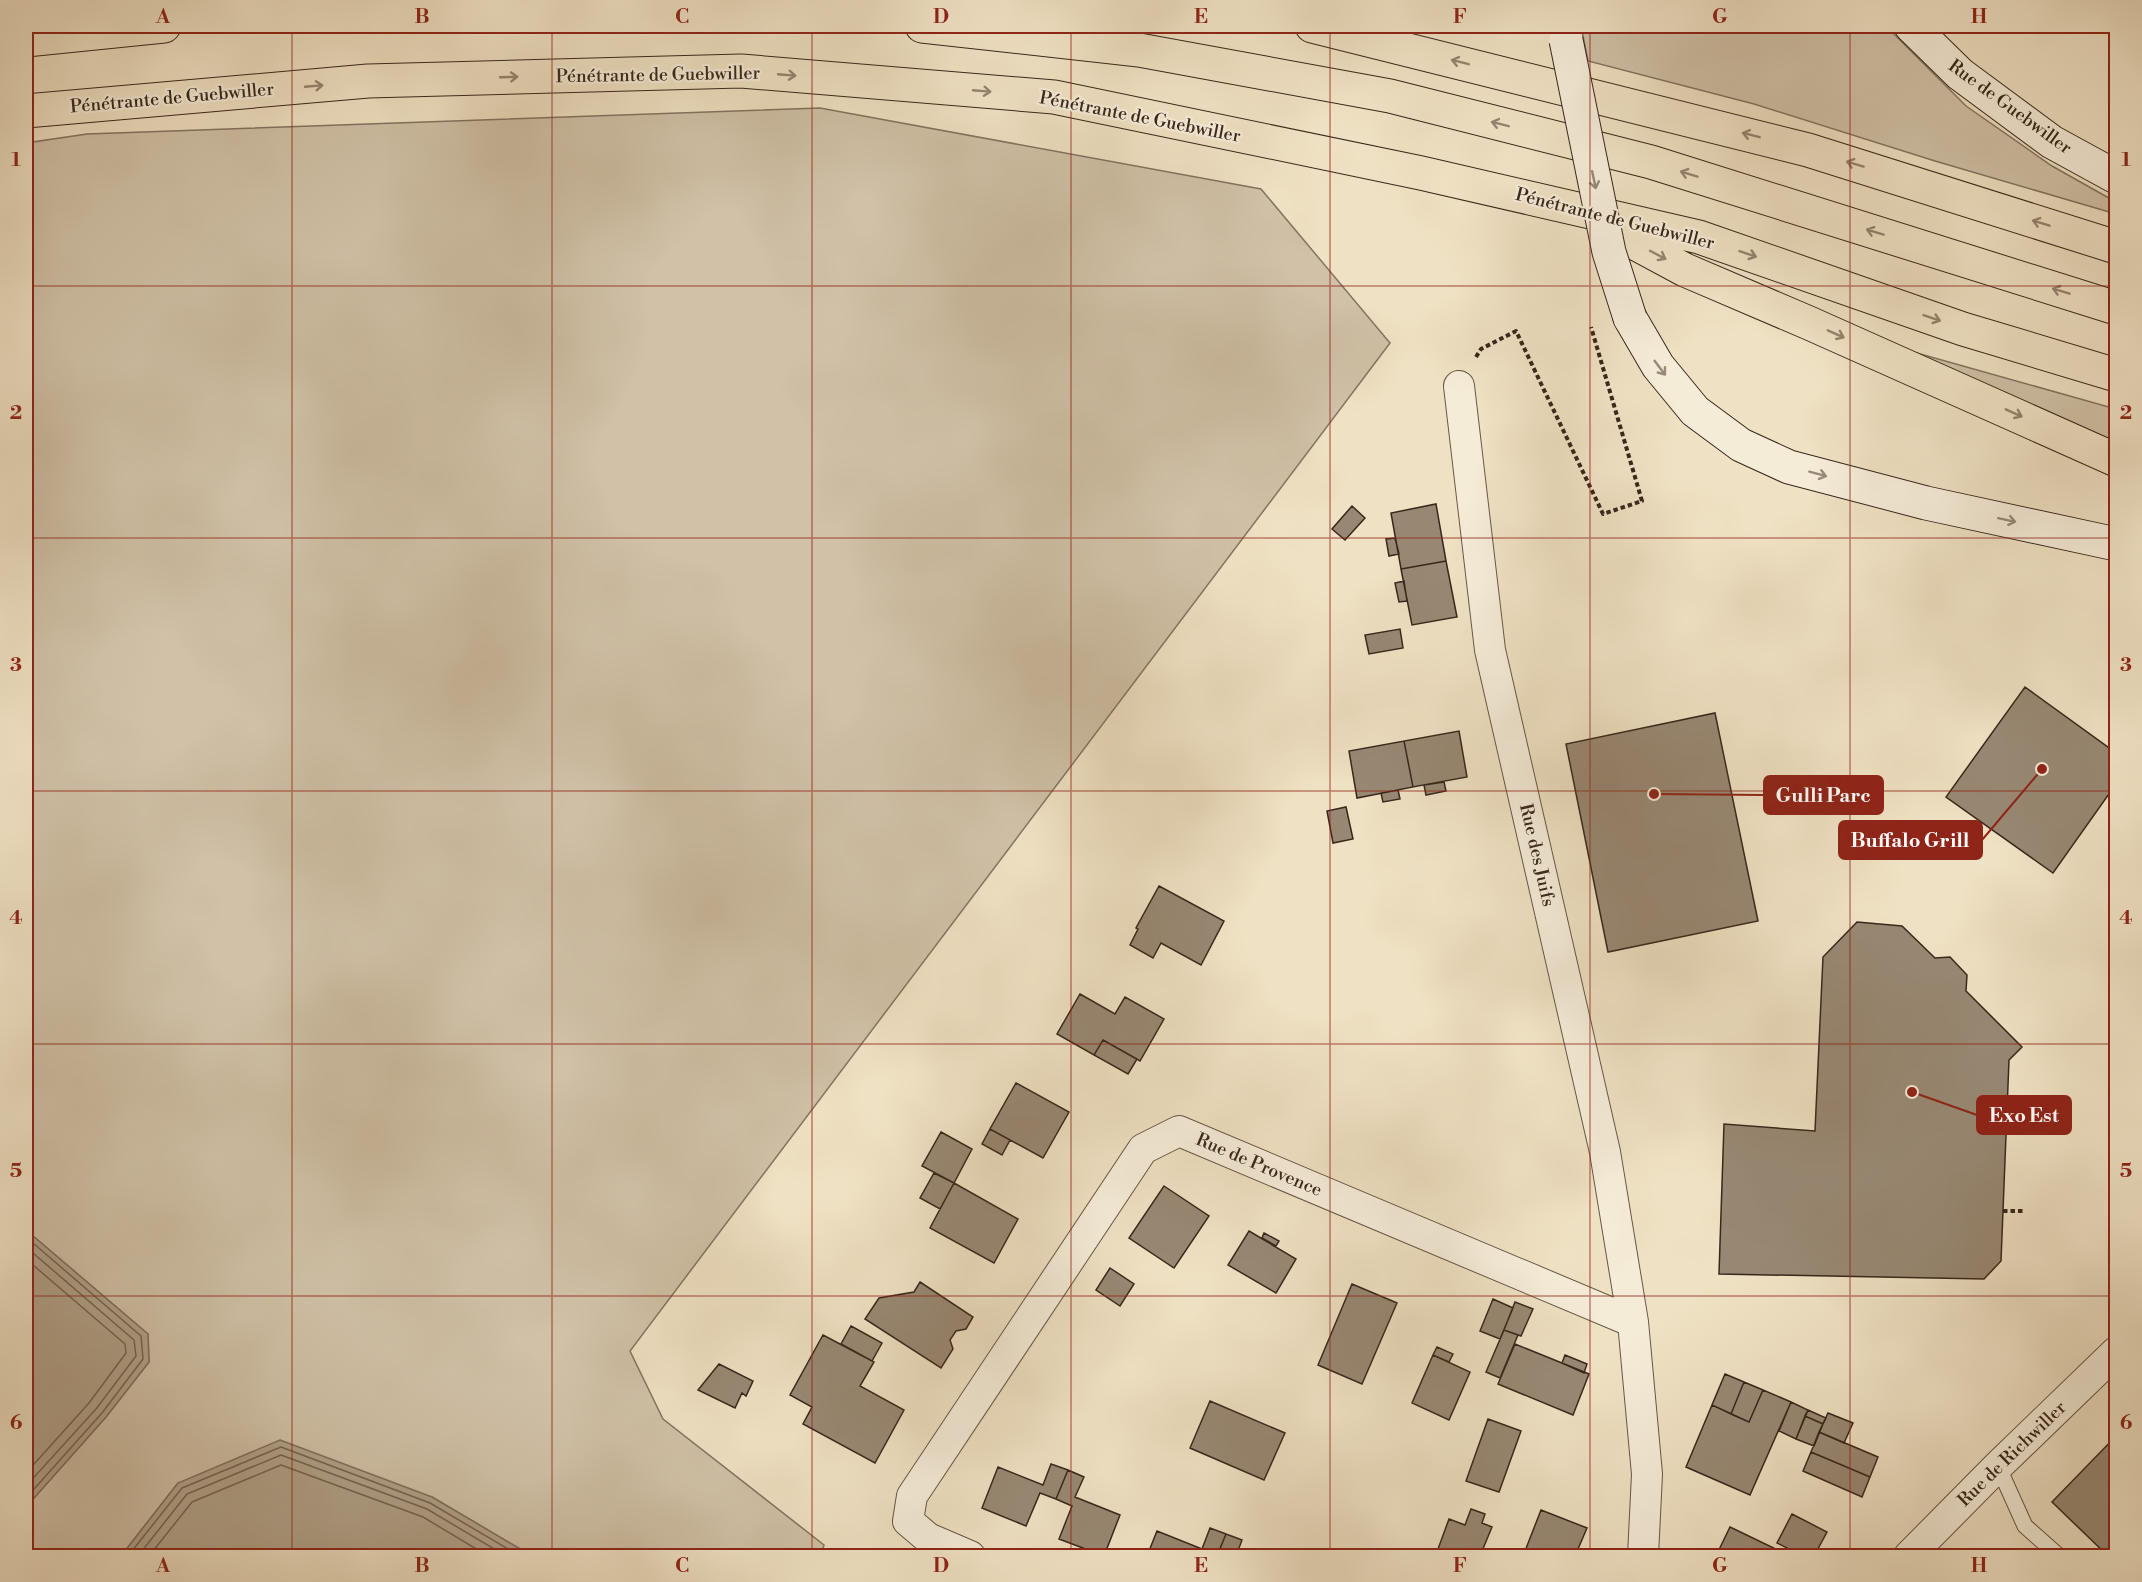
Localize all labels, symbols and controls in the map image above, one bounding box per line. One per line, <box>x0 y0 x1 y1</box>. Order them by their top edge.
text: A <box>155 5 171 30</box>
text: B <box>414 5 430 30</box>
text: C <box>675 5 689 30</box>
text: D <box>933 5 949 30</box>
text: E <box>1194 5 1208 30</box>
text: F <box>1453 5 1467 30</box>
text: G <box>1712 5 1728 30</box>
text: H <box>1971 5 1988 30</box>
street label: Rue de Guebwiller <box>1944 54 2076 160</box>
one-way arrow <box>1451 56 1470 68</box>
street label: Pénétrante de Guebwiller <box>556 62 761 88</box>
one-way arrow <box>777 70 797 81</box>
one-way arrow <box>498 72 518 83</box>
street label: Pénétrante de Guebwiller <box>69 78 275 118</box>
one-way arrow <box>303 80 323 91</box>
one-way arrow <box>971 86 991 97</box>
street label: Pénétrante de Guebwiller <box>1037 86 1243 148</box>
one-way arrow <box>1491 118 1510 130</box>
one-way arrow <box>1742 129 1761 141</box>
text: 1 <box>11 148 21 173</box>
text: 1 <box>2121 148 2131 173</box>
one-way arrow <box>1846 158 1865 169</box>
one-way arrow <box>1680 168 1699 179</box>
one-way arrow <box>1589 170 1601 189</box>
street label: Pénétrante de Guebwiller <box>1513 183 1717 255</box>
one-way arrow <box>2032 217 2051 228</box>
one-way arrow <box>1866 226 1885 237</box>
one-way arrow <box>1649 249 1666 261</box>
one-way arrow <box>1738 249 1756 260</box>
one-way arrow <box>2052 284 2071 295</box>
one-way arrow <box>1922 314 1941 325</box>
one-way arrow <box>1826 329 1844 341</box>
one-way arrow <box>1653 360 1666 376</box>
text: 2 <box>10 401 22 426</box>
text: 2 <box>2120 401 2132 426</box>
one-way arrow <box>2004 408 2023 419</box>
one-way arrow <box>1808 469 1827 481</box>
one-way arrow <box>1998 515 2017 527</box>
text: 3 <box>10 653 22 678</box>
text: 3 <box>2120 653 2132 678</box>
callout: Gulli Parc <box>1764 776 1883 814</box>
text: Gulli Parc <box>1775 784 1871 809</box>
street label: Rue des Juifs <box>1514 801 1560 909</box>
callout: Buffalo Grill <box>1839 821 1982 859</box>
text: Buffalo Grill <box>1851 829 1970 854</box>
text: 4 <box>9 906 23 931</box>
text: 4 <box>2119 906 2133 931</box>
callout: Exo Est <box>1977 1096 2071 1134</box>
text: Exo Est <box>1989 1104 2060 1129</box>
street label: Rue de Provence <box>1192 1128 1326 1202</box>
text: 5 <box>10 1159 22 1184</box>
text: 5 <box>2120 1159 2132 1184</box>
street label: Rue de Richwiller <box>1953 1396 2071 1512</box>
text: 6 <box>10 1411 23 1436</box>
text: 6 <box>2120 1411 2133 1436</box>
text: A <box>155 1554 171 1579</box>
text: B <box>414 1554 430 1579</box>
text: C <box>675 1554 689 1579</box>
text: D <box>933 1554 949 1579</box>
text: E <box>1194 1554 1208 1579</box>
text: F <box>1453 1554 1467 1579</box>
text: G <box>1712 1554 1728 1579</box>
text: H <box>1971 1554 1988 1579</box>

